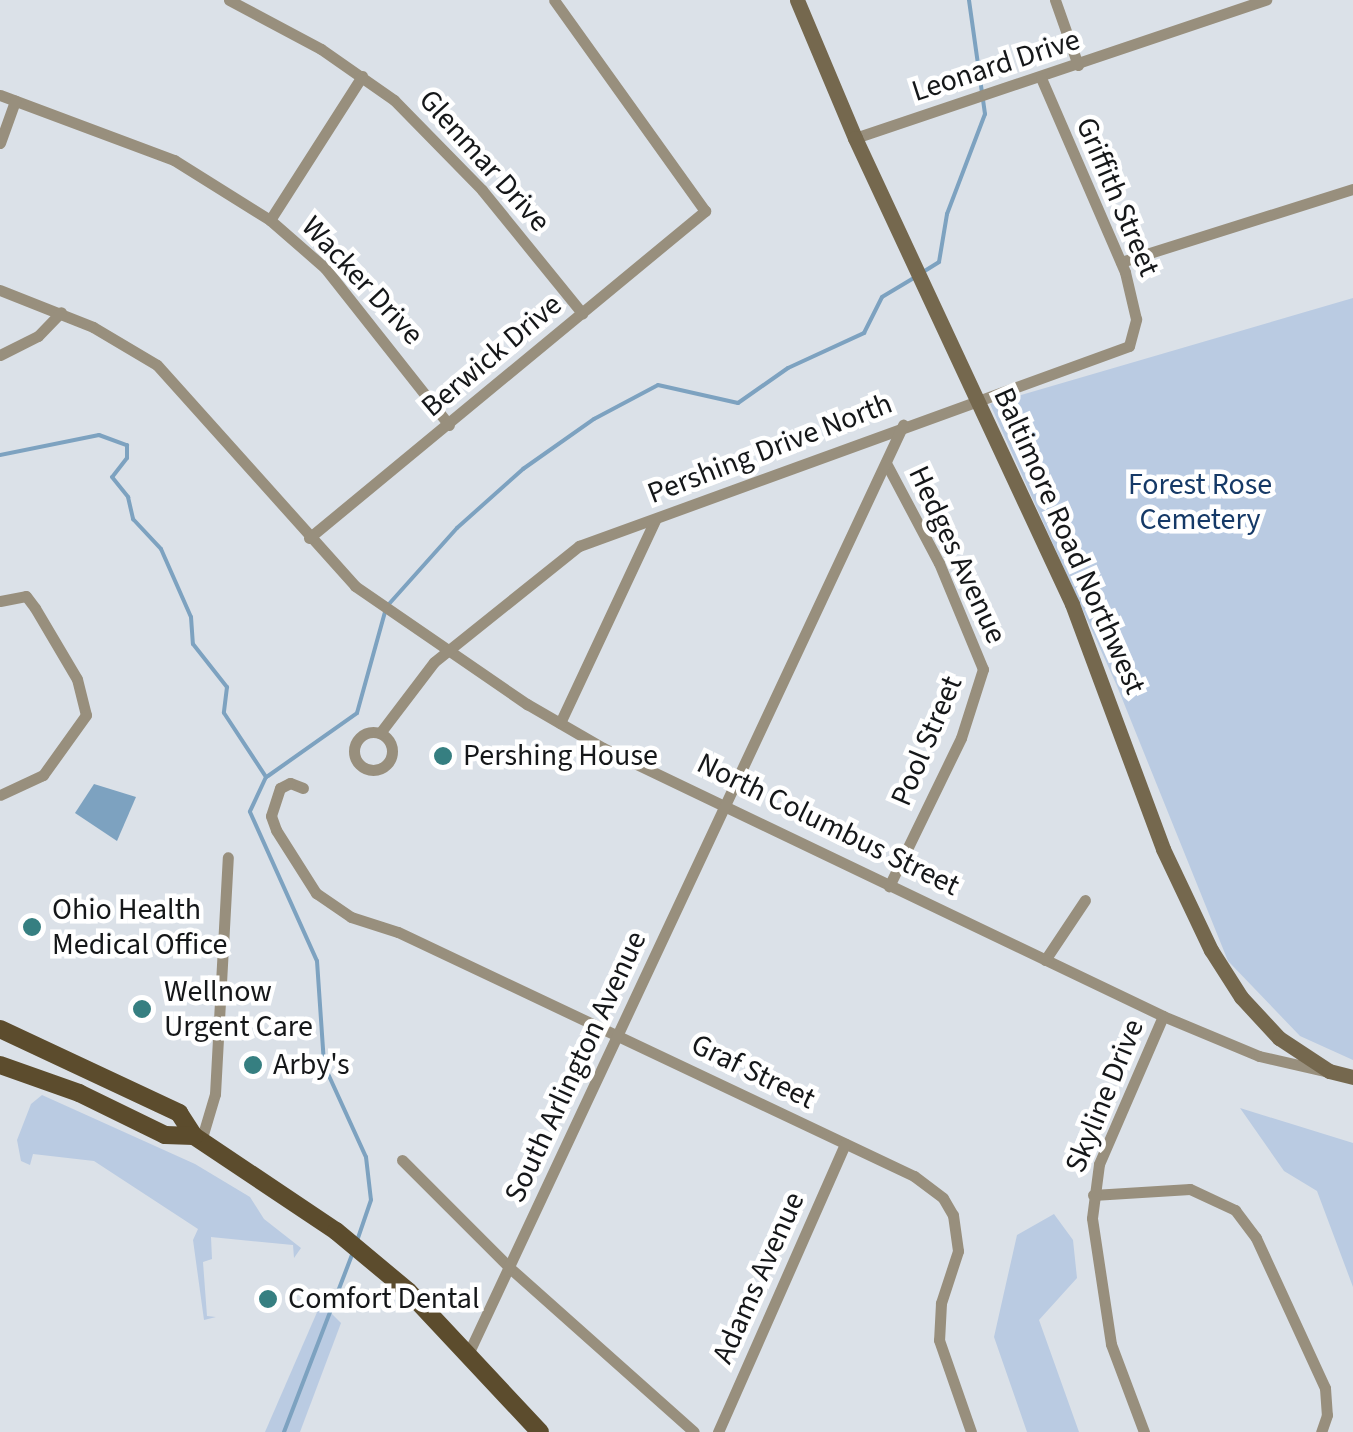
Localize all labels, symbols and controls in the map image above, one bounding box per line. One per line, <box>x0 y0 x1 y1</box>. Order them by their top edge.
street label: Leonard Drive <box>907 22 1085 110</box>
street label: Glenmar Drive <box>411 82 557 240</box>
street label: Griffith Street <box>1067 112 1167 282</box>
street label: Wacker Drive <box>293 209 431 353</box>
street label: Berwick Drive <box>415 287 569 425</box>
street label: Baltimore Road Northwest <box>985 382 1153 700</box>
street label: Pershing Drive North <box>643 386 897 512</box>
street label: Hedges Avenue <box>900 461 1014 649</box>
park label: Forest Rose Cemetery <box>1128 467 1272 538</box>
street label: Pool Street <box>884 671 970 811</box>
place label: Pershing House <box>463 738 658 774</box>
marker: Pershing House <box>432 745 454 767</box>
street label: North Columbus Street <box>691 746 965 904</box>
place label: Ohio Health Medical Office <box>52 892 227 962</box>
marker: Ohio Health Medical Office <box>21 916 43 938</box>
street label: South Arlington Avenue <box>497 926 655 1208</box>
place label: Wellnow Urgent Care <box>164 974 313 1044</box>
marker: Wellnow Urgent Care <box>129 996 155 1022</box>
street label: Skyline Drive <box>1058 1014 1152 1178</box>
street label: Graf Street <box>685 1027 821 1117</box>
place label: Arby's <box>273 1047 350 1083</box>
marker: Arby's <box>242 1054 264 1076</box>
street label: Adams Avenue <box>705 1187 813 1369</box>
place label: Comfort Dental <box>288 1281 480 1317</box>
marker: Comfort Dental <box>257 1288 279 1310</box>

